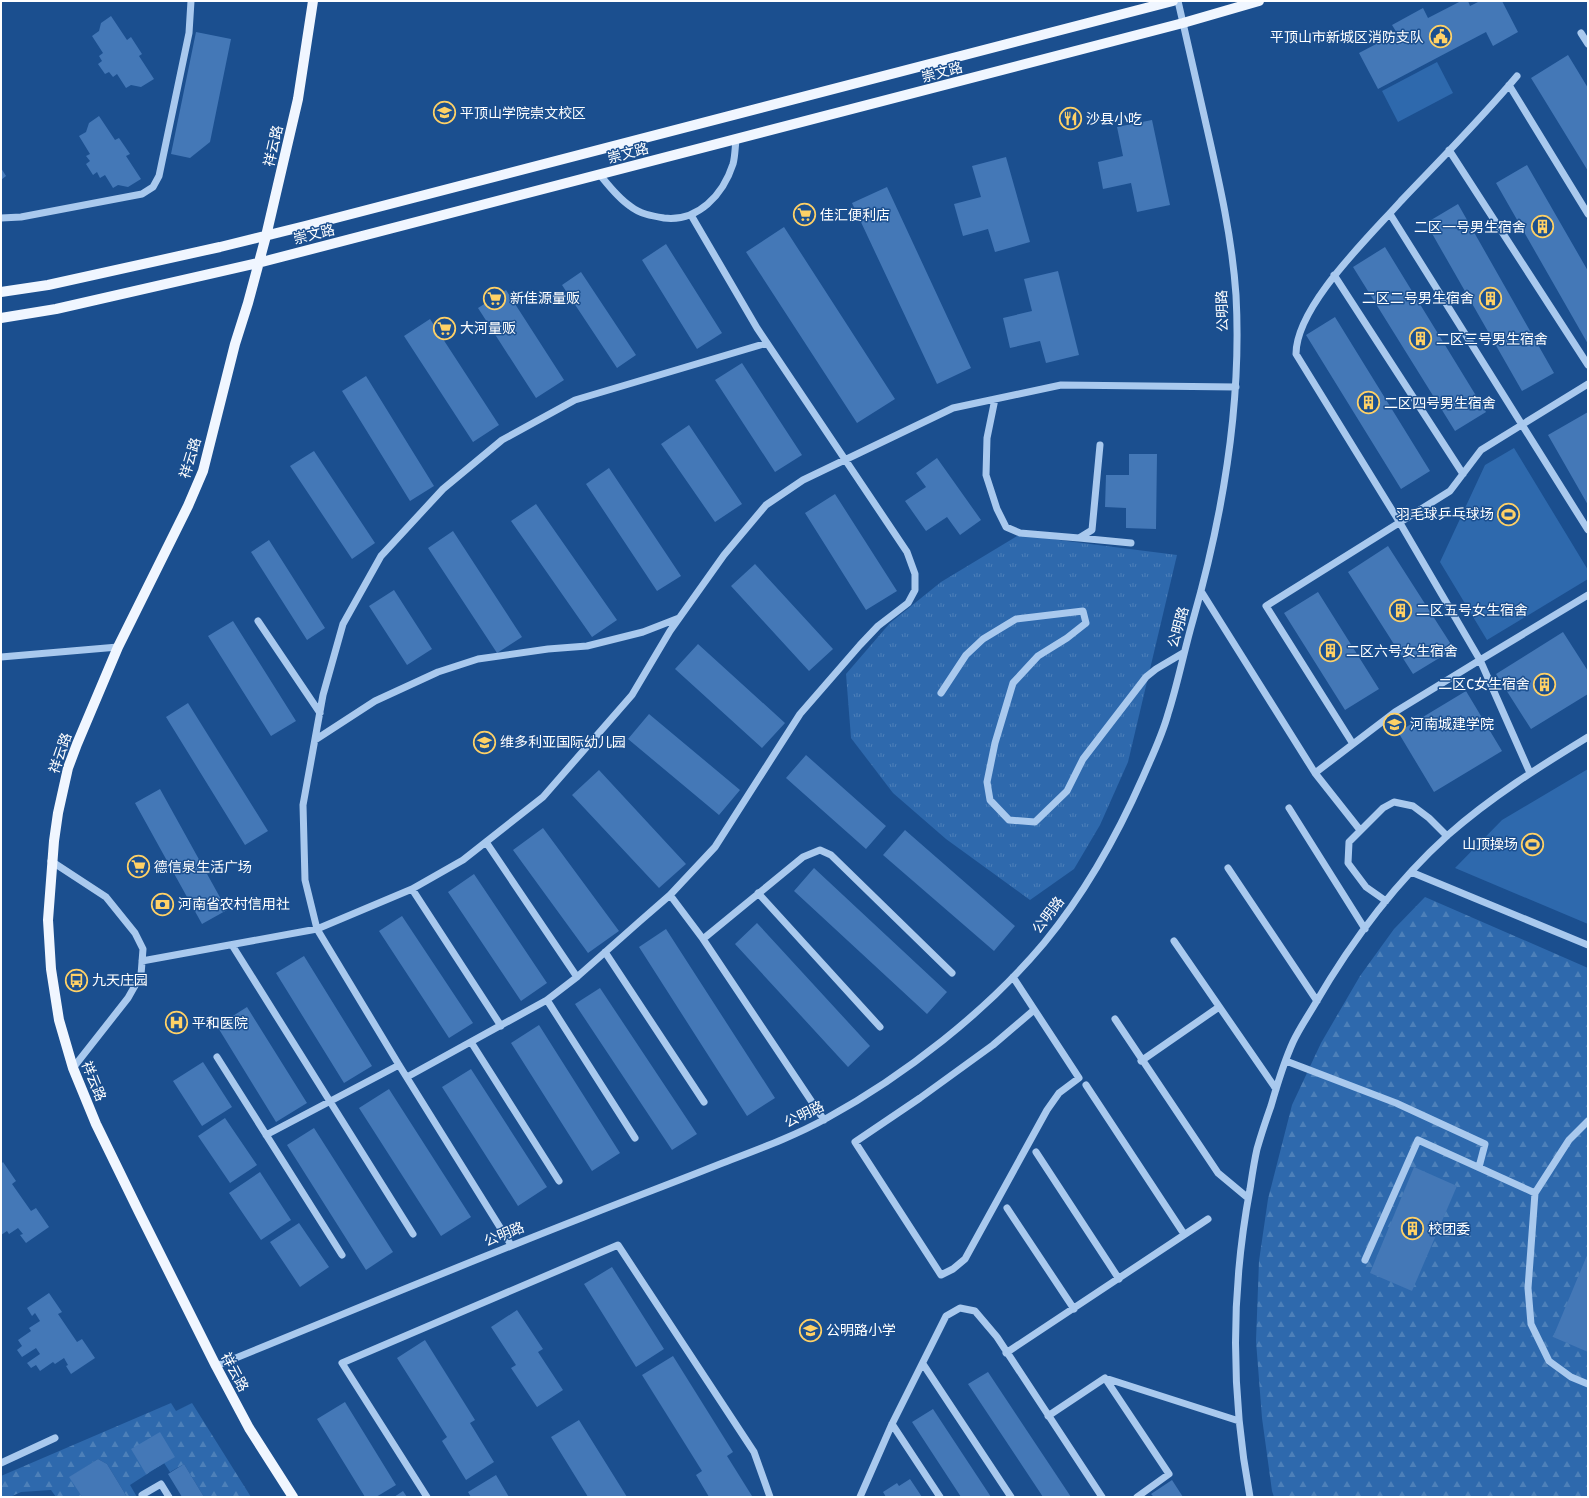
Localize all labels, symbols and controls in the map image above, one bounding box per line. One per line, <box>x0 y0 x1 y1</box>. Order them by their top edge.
public building icon: 平顶山市新城区消防支队 <box>1427 24 1453 50</box>
place label: 平顶山市新城区消防支队 <box>1270 29 1424 46</box>
street label: 崇文路 <box>920 59 965 86</box>
school or university icon: 平顶山学院崇文校区 <box>432 100 458 126</box>
place label: 平顶山学院崇文校区 <box>460 105 586 122</box>
restaurant icon: 沙县小吃 <box>1057 106 1083 132</box>
place label: 沙县小吃 <box>1086 111 1142 128</box>
street label: 祥云路 <box>260 124 286 168</box>
street label: 崇文路 <box>606 140 651 167</box>
supermarket icon: 佳汇便利店 <box>792 202 818 228</box>
place label: 佳汇便利店 <box>820 207 890 224</box>
building icon: 二区一号男生宿舍 <box>1529 214 1555 240</box>
place label: 二区一号男生宿舍 <box>1414 219 1526 236</box>
street label: 崇文路 <box>292 221 337 248</box>
supermarket icon: 新佳源量贩 <box>482 285 508 311</box>
building icon: 二区二号男生宿舍 <box>1477 285 1503 311</box>
place label: 新佳源量贩 <box>510 290 580 307</box>
street label: 公明路 <box>1213 290 1232 332</box>
place label: 二区二号男生宿舍 <box>1362 290 1474 307</box>
supermarket icon: 大河量贩 <box>432 315 458 341</box>
place label: 大河量贩 <box>460 320 516 337</box>
building icon: 二区三号男生宿舍 <box>1407 326 1433 352</box>
place label: 二区三号男生宿舍 <box>1436 331 1548 348</box>
building icon: 二区四号男生宿舍 <box>1355 390 1381 416</box>
place label: 二区四号男生宿舍 <box>1384 395 1496 412</box>
street label: 祥云路 <box>176 436 205 481</box>
sports icon: 羽毛球乒乓球场 <box>1496 501 1522 527</box>
place label: 羽毛球乒乓球场 <box>1396 506 1494 523</box>
building icon: 二区五号女生宿舍 <box>1388 597 1414 623</box>
place label: 二区五号女生宿舍 <box>1416 602 1528 619</box>
street label: 公明路 <box>1165 605 1192 650</box>
building icon: 二区六号女生宿舍 <box>1318 638 1344 664</box>
place label: 二区六号女生宿舍 <box>1346 643 1458 660</box>
building icon: 二区C女生宿舍 <box>1532 671 1558 697</box>
place label: 二区C女生宿舍 <box>1438 676 1530 693</box>
school or university icon: 河南城建学院 <box>1382 711 1408 737</box>
place label: 河南城建学院 <box>1410 716 1494 733</box>
school or university icon: 维多利亚国际幼儿园 <box>472 729 498 755</box>
street label: 祥云路 <box>46 731 75 776</box>
place label: 维多利亚国际幼儿园 <box>500 734 626 751</box>
sports icon: 山顶操场 <box>1520 831 1546 857</box>
place label: 山顶操场 <box>1462 836 1518 853</box>
supermarket icon: 德信泉生活广场 <box>125 854 151 880</box>
place label: 德信泉生活广场 <box>154 859 252 876</box>
bank icon: 河南省农村信用社 <box>150 891 176 917</box>
street label: 公明路 <box>1029 893 1068 937</box>
place label: 河南省农村信用社 <box>178 896 290 913</box>
bus stop icon: 九天庄园 <box>63 967 89 993</box>
place label: 九天庄园 <box>92 972 148 989</box>
hospital icon: 平和医院 <box>164 1010 190 1036</box>
place label: 平和医院 <box>192 1015 248 1032</box>
street label: 祥云路 <box>78 1059 109 1104</box>
street label: 公明路 <box>782 1098 827 1131</box>
building icon: 校团委 <box>1400 1216 1426 1242</box>
street label: 公明路 <box>482 1219 527 1250</box>
place label: 校团委 <box>1428 1221 1470 1238</box>
school or university icon: 公明路小学 <box>798 1317 824 1343</box>
place label: 公明路小学 <box>826 1322 896 1339</box>
street label: 祥云路 <box>217 1350 252 1395</box>

